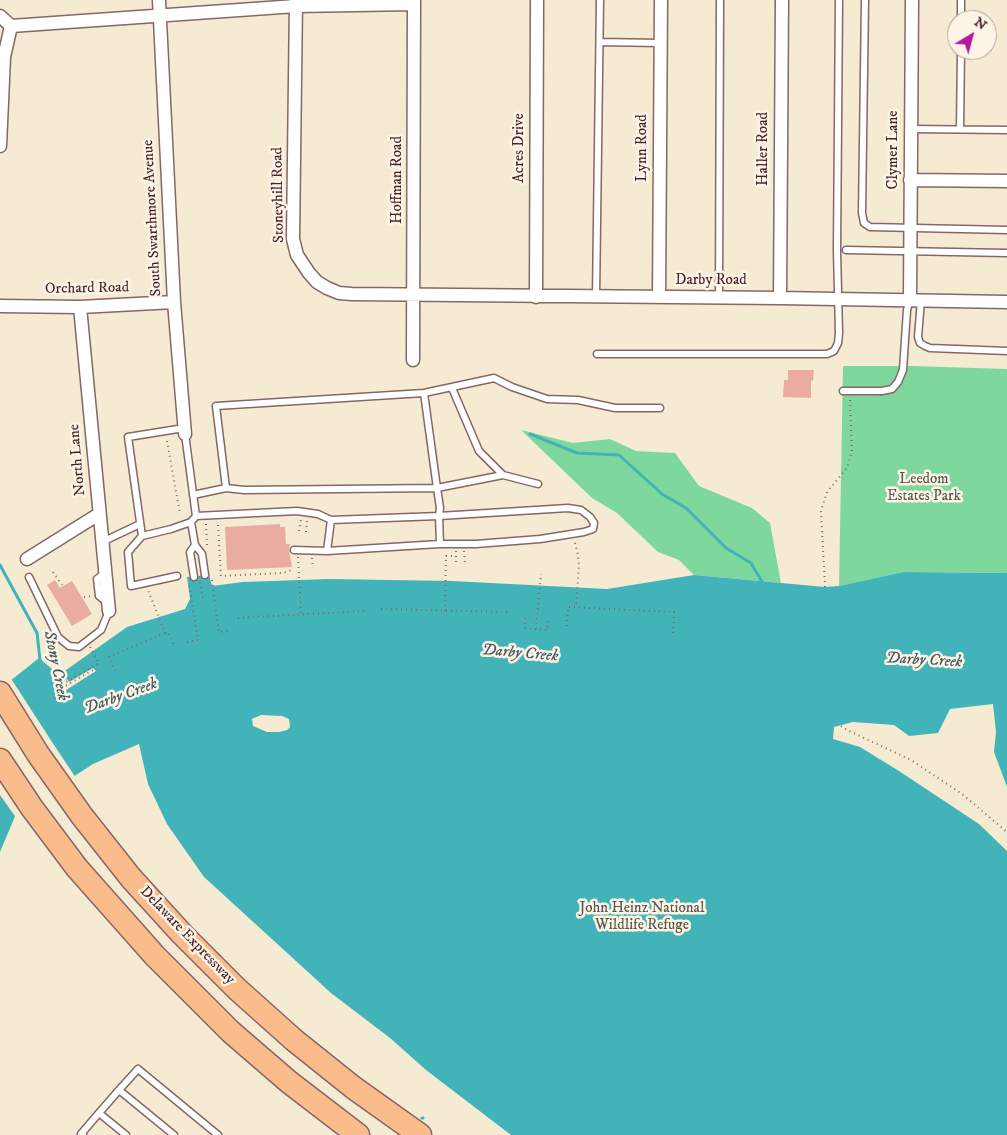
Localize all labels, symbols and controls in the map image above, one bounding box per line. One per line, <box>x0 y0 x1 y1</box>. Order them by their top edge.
north arrow <box>947 10 997 60</box>
text: N <box>970 13 990 34</box>
street label: Clymer Lane <box>885 111 903 189</box>
street label: Haller Road <box>755 112 773 186</box>
street label: Acres Drive <box>511 113 529 183</box>
street label: Lynn Road <box>634 114 652 182</box>
street label: Hoffman Road <box>389 136 407 224</box>
street label: South Swarthmore Avenue <box>140 139 166 297</box>
street label: Stoneyhill Road <box>269 147 289 243</box>
street label: Darby Road <box>675 272 747 290</box>
street label: Orchard Road <box>45 279 129 299</box>
street label: North Lane <box>66 423 90 497</box>
park label: Leedom Estates Park <box>887 471 961 506</box>
water label: Stony Creek <box>38 629 72 703</box>
water label: Darby Creek <box>481 641 559 667</box>
water label: Darby Creek <box>885 649 963 673</box>
water label: Darby Creek <box>82 675 160 719</box>
street label: Delaware Expressway <box>136 883 238 989</box>
park label: John Heinz National Wildlife Refuge <box>580 900 704 935</box>

